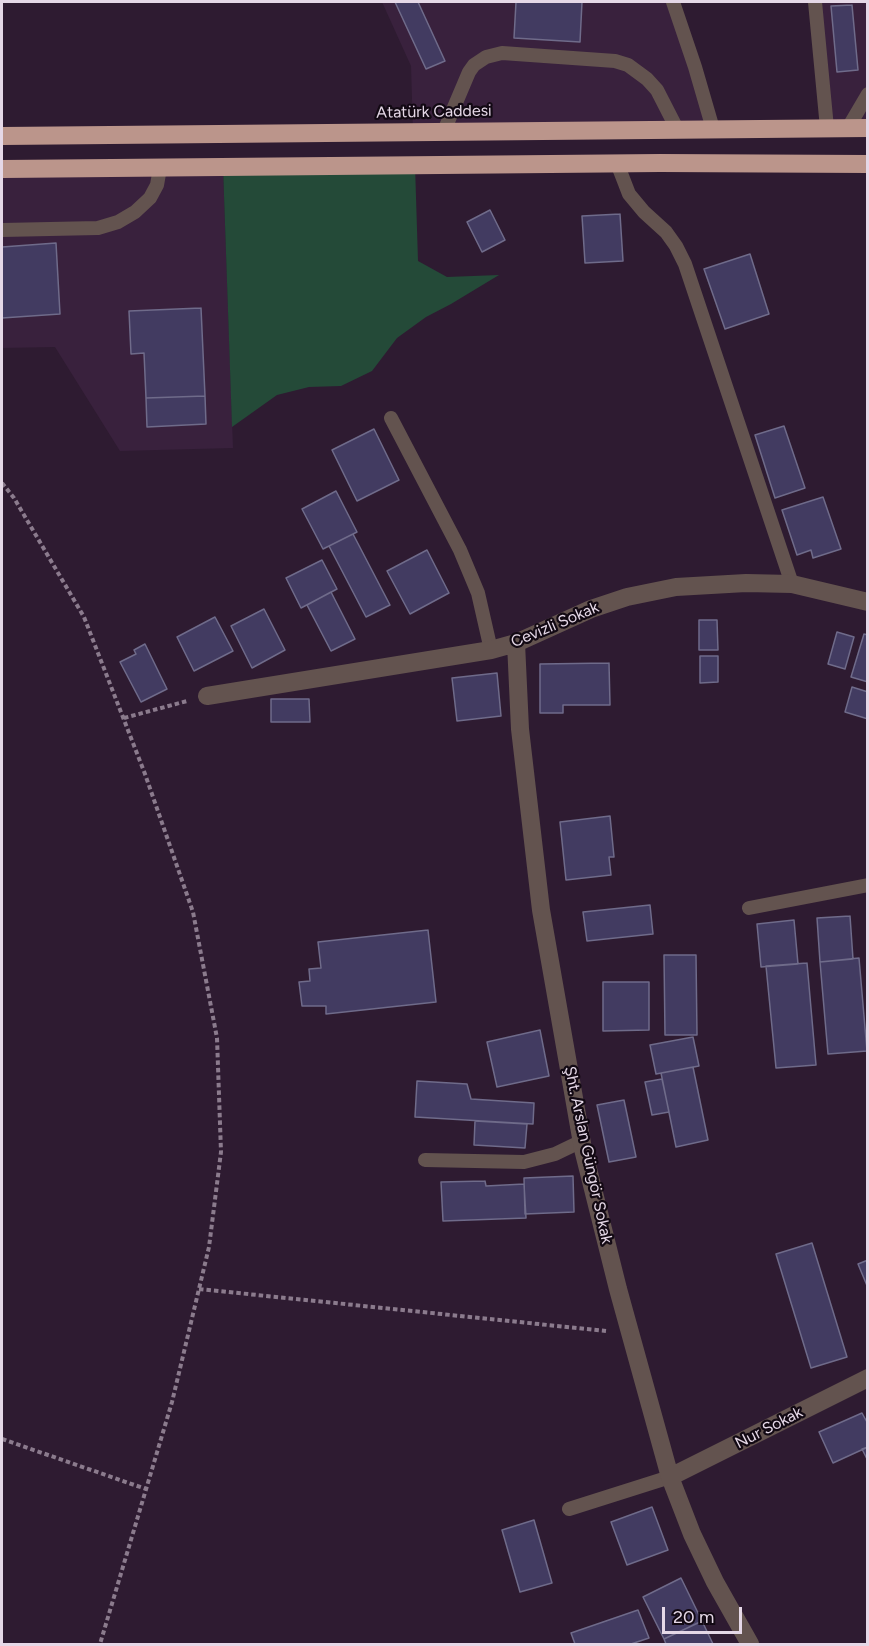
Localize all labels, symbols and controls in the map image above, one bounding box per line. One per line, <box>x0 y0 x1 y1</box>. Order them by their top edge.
street label: Atatürk Caddesi <box>376 101 492 123</box>
street label: Cevizli Sokak <box>508 598 602 652</box>
street label: Şht. Arslan Güngör Sokak <box>560 1064 616 1246</box>
street label: Nur Sokak <box>732 1403 806 1453</box>
scale bar <box>665 1595 744 1633</box>
text: 20 m <box>673 1606 714 1628</box>

